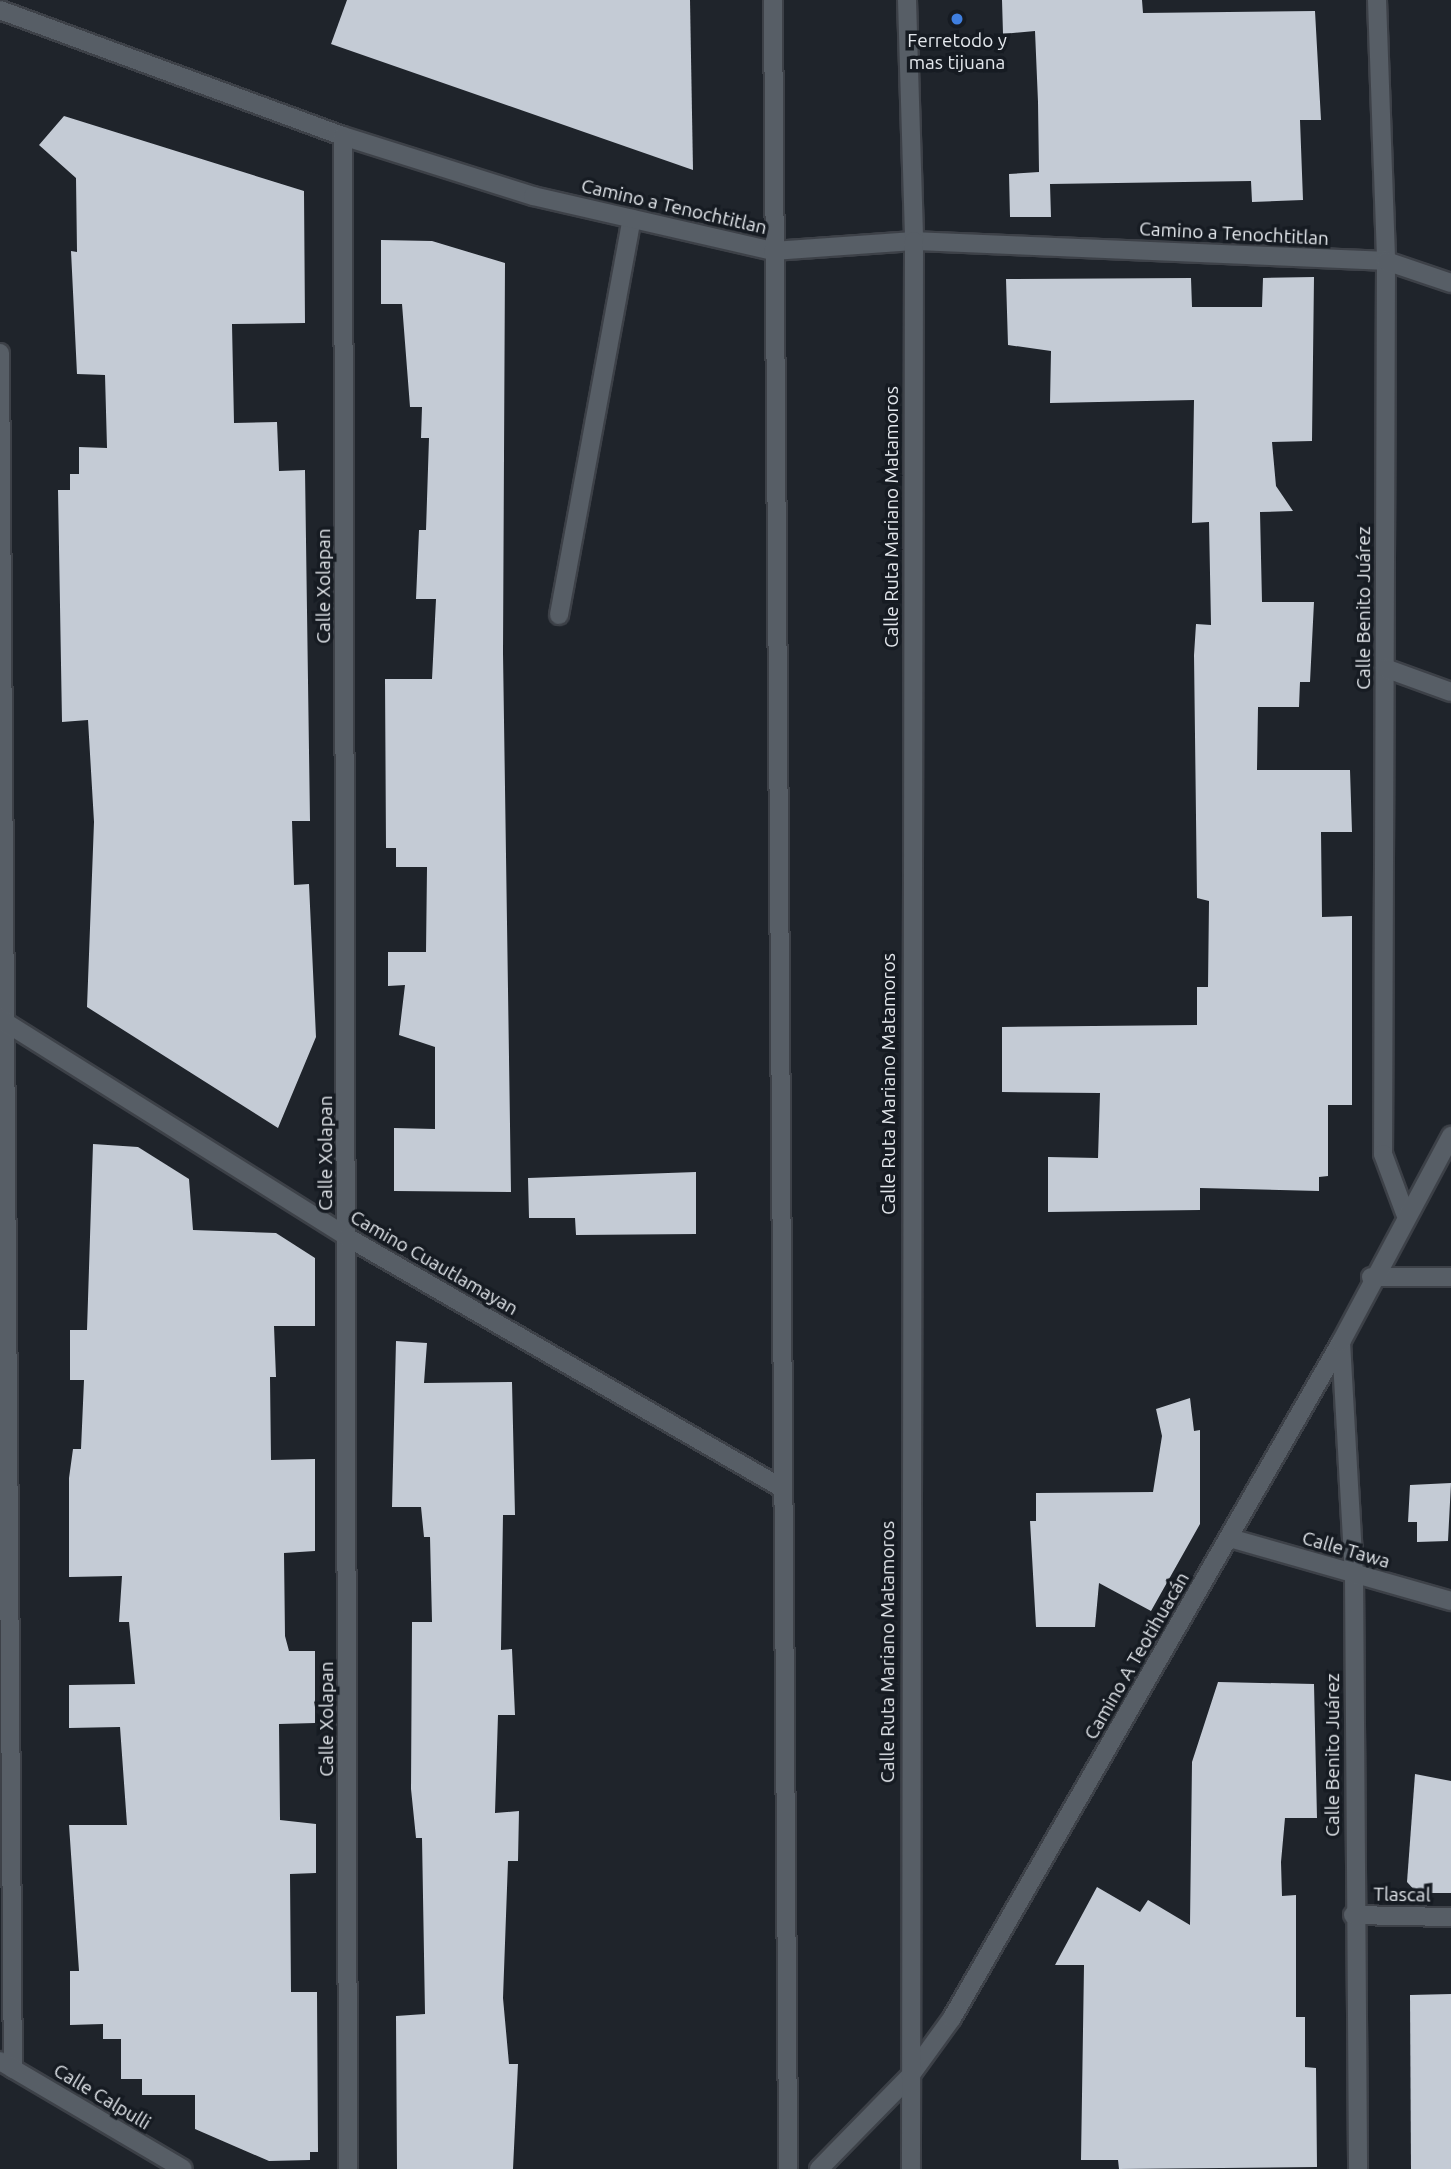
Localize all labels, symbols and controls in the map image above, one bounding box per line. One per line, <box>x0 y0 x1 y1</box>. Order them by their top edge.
marker: Ferretodo y mas tijuana <box>949 11 965 27</box>
place label: Ferretodo y mas tijuana <box>907 30 1007 74</box>
street label: Camino a Tenochtitlan <box>579 175 769 239</box>
street label: Camino a Tenochtitlan <box>1139 218 1329 250</box>
street label: Calle Ruta Mariano Matamoros <box>881 386 903 648</box>
street label: Calle Benito Juárez <box>1353 526 1375 690</box>
street label: Calle Xolapan <box>313 528 335 644</box>
street label: Calle Ruta Mariano Matamoros <box>878 953 900 1215</box>
street label: Calle Xolapan <box>315 1095 337 1211</box>
street label: Camino Cuautlamayan <box>346 1206 522 1320</box>
street label: Calle Ruta Mariano Matamoros <box>877 1521 899 1783</box>
street label: Calle Tawa <box>1299 1527 1393 1573</box>
street label: Camino A Teotihuacán <box>1080 1568 1194 1744</box>
street label: Calle Xolapan <box>316 1661 338 1777</box>
street label: Calle Benito Juárez <box>1322 1673 1344 1837</box>
street label: Tlascal <box>1373 1883 1431 1907</box>
street label: Calle Calpulli <box>49 2059 155 2135</box>

